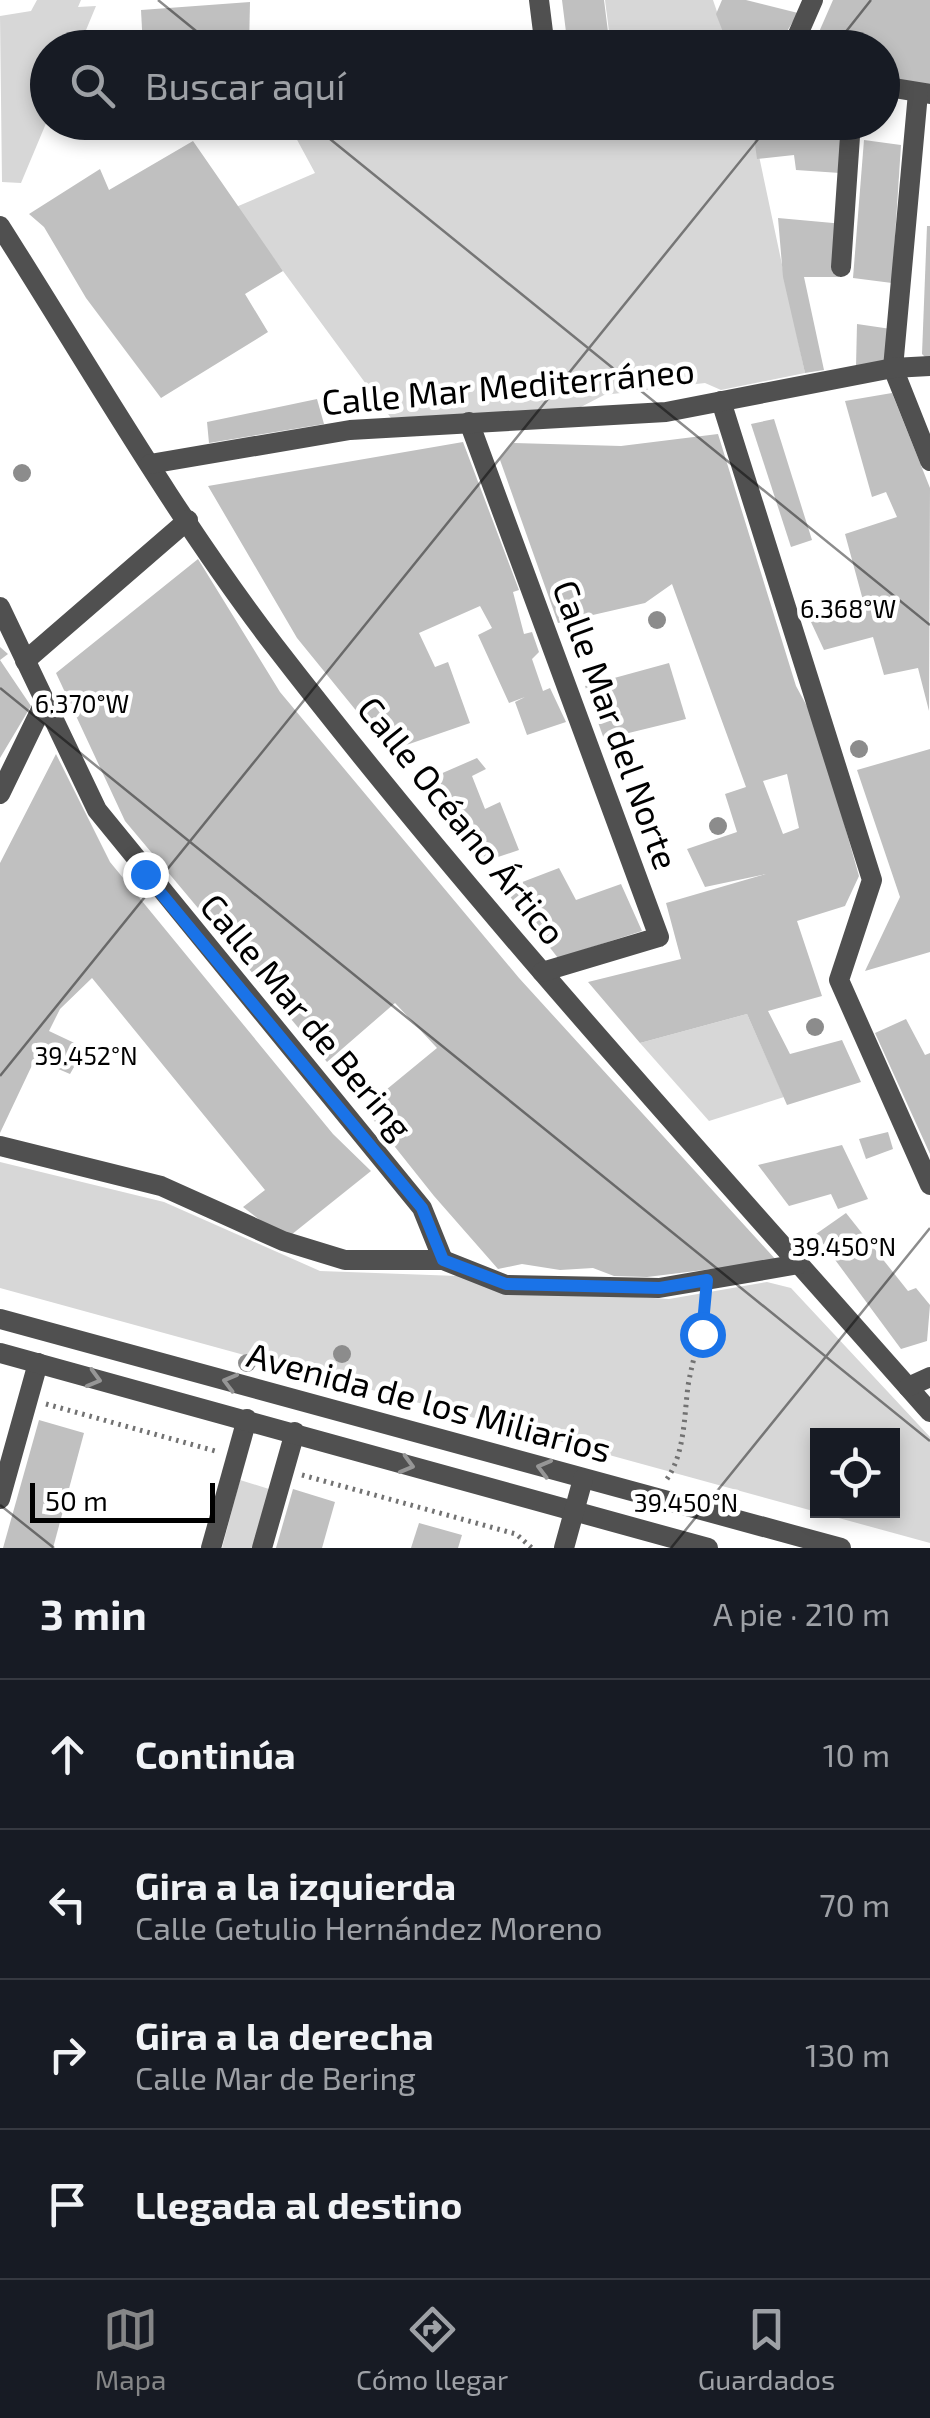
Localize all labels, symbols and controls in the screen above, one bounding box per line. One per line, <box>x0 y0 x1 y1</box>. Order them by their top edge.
search box <box>30 30 900 140</box>
icon: search <box>65 58 120 113</box>
text: Buscar aquí <box>145 62 346 108</box>
street label: Calle Mar Mediterráneo <box>320 348 696 422</box>
street label: Calle Mar del Norte <box>545 574 689 875</box>
text: 6.368°W <box>800 593 896 623</box>
street label: Calle Océano Ártico <box>350 687 575 952</box>
text: 6.370°W <box>35 688 129 718</box>
route end <box>123 852 169 898</box>
street label: Calle Mar de Bering <box>193 885 422 1147</box>
text: 39.452°N <box>34 1040 138 1070</box>
text: 39.450°N <box>792 1231 896 1261</box>
route start <box>680 1312 726 1358</box>
street label: Avenida de los Miliarios <box>243 1332 616 1470</box>
one-way arrow <box>85 1367 102 1388</box>
one-way arrow <box>222 1373 239 1394</box>
map controls <box>810 1428 900 1518</box>
button: locate <box>810 1428 900 1518</box>
one-way arrow <box>398 1453 415 1474</box>
one-way arrow <box>536 1459 553 1480</box>
scale bar <box>30 1478 215 1522</box>
text: 50 m <box>45 1483 108 1517</box>
text: 39.450°N <box>634 1487 738 1517</box>
text: 3 min <box>40 1588 147 1638</box>
text: A pie · 210 m <box>713 1594 890 1632</box>
icon: ahead <box>40 1727 95 1782</box>
text: Continúa <box>135 1731 296 1777</box>
text: 10 m <box>823 1735 890 1773</box>
text: Gira a la izquierda <box>135 1862 456 1908</box>
icon: left <box>40 1877 95 1932</box>
text: 70 m <box>819 1885 890 1923</box>
text: Calle Getulio Hernández Moreno <box>135 1908 602 1946</box>
text: Gira a la derecha <box>135 2012 434 2058</box>
icon: right <box>40 2027 95 2082</box>
text: 130 m <box>805 2035 890 2073</box>
text: Calle Mar de Bering <box>135 2058 416 2096</box>
icon: arrive <box>40 2177 95 2232</box>
text: Llegada al destino <box>135 2181 463 2227</box>
tab: Mapa <box>95 2302 166 2396</box>
tab: Cómo llegar <box>356 2302 508 2396</box>
tab: Guardados <box>698 2302 835 2396</box>

